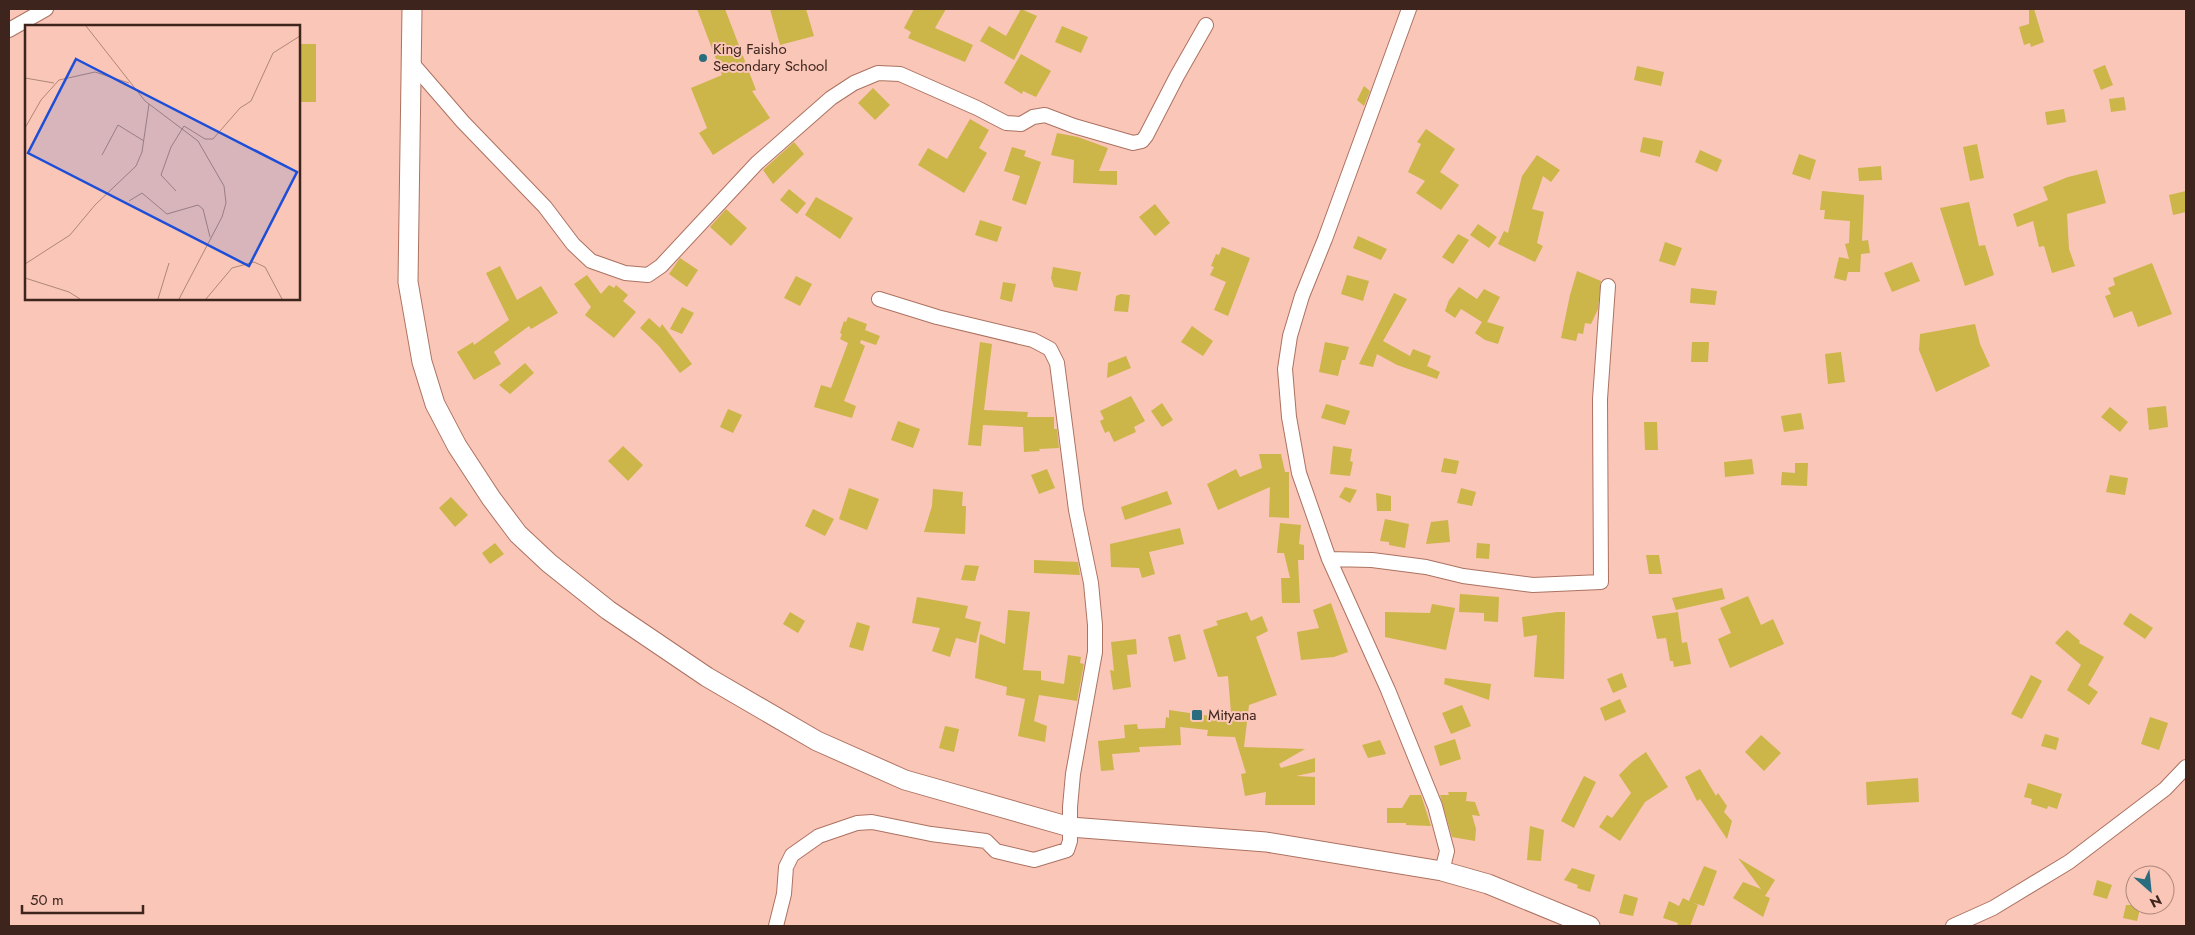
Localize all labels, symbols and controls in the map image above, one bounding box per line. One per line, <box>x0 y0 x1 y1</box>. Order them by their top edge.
inset map <box>25 25 300 300</box>
place label: King Faisho Secondary School <box>713 38 828 77</box>
marker: King Faisho Secondary School <box>697 52 709 64</box>
place label: Mityana <box>1208 704 1257 726</box>
marker: Mityana <box>1190 708 1204 722</box>
north arrow <box>2125 865 2175 915</box>
scale bar <box>22 882 144 914</box>
text: 50 m <box>30 889 64 911</box>
text: N <box>2146 890 2165 913</box>

